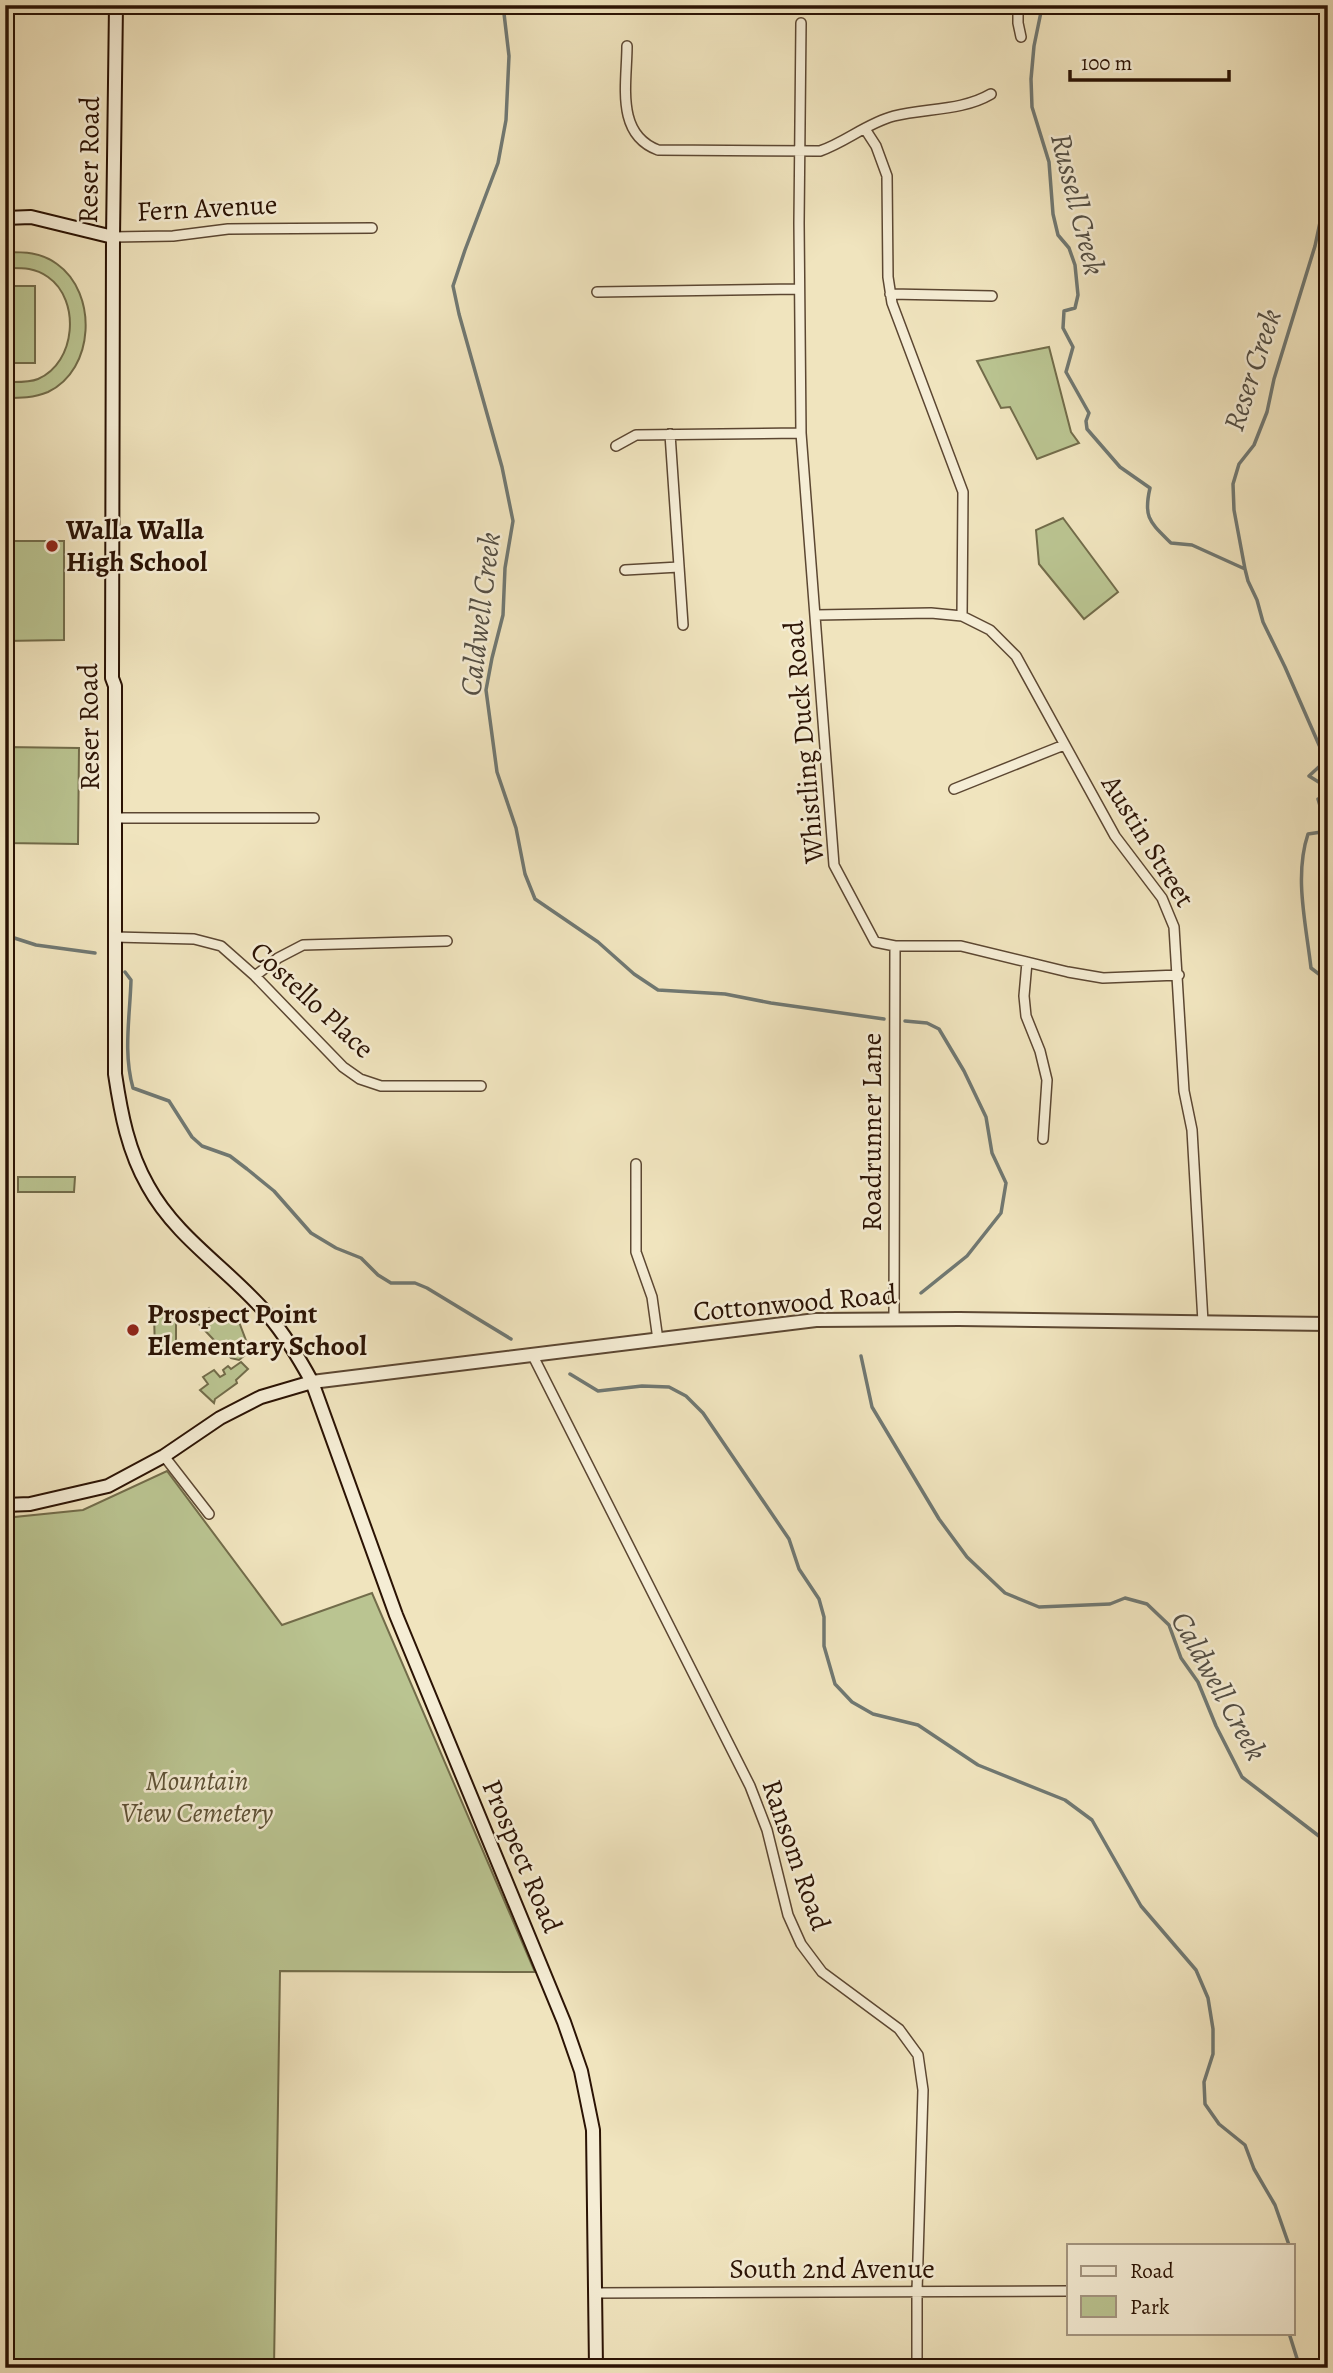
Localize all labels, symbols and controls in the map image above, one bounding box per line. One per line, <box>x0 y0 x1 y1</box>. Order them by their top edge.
scale bar <box>1070 38 1230 82</box>
text: 100 m <box>1081 49 1132 77</box>
street label: Reser Road <box>69 95 109 224</box>
water label: Russell Creek <box>1041 129 1115 279</box>
street label: Fern Avenue <box>136 185 278 231</box>
water label: Reser Creek <box>1213 304 1291 436</box>
place label: Walla Walla High School <box>65 511 208 581</box>
water label: Caldwell Creek <box>450 530 510 698</box>
marker: Walla Walla High School <box>44 538 60 554</box>
street label: Whistling Duck Road <box>774 618 834 866</box>
street label: Reser Road <box>69 662 109 791</box>
street label: Austin Street <box>1092 767 1204 914</box>
street label: Costello Place <box>242 933 382 1067</box>
street label: Roadrunner Lane <box>853 1033 891 1231</box>
street label: Cottonwood Road <box>692 1275 899 1331</box>
place label: Prospect Point Elementary School <box>147 1295 368 1365</box>
marker: Prospect Point Elementary School <box>125 1322 141 1338</box>
water label: Caldwell Creek <box>1162 1604 1276 1768</box>
park label: Mountain View Cemetery <box>121 1762 273 1832</box>
street label: Prospect Road <box>473 1774 572 1939</box>
street label: Ransom Road <box>752 1774 840 1936</box>
legend <box>1067 2244 1294 2334</box>
street label: South 2nd Avenue <box>729 2250 935 2288</box>
text: Road <box>1130 2257 1174 2285</box>
text: Park <box>1130 2293 1170 2321</box>

